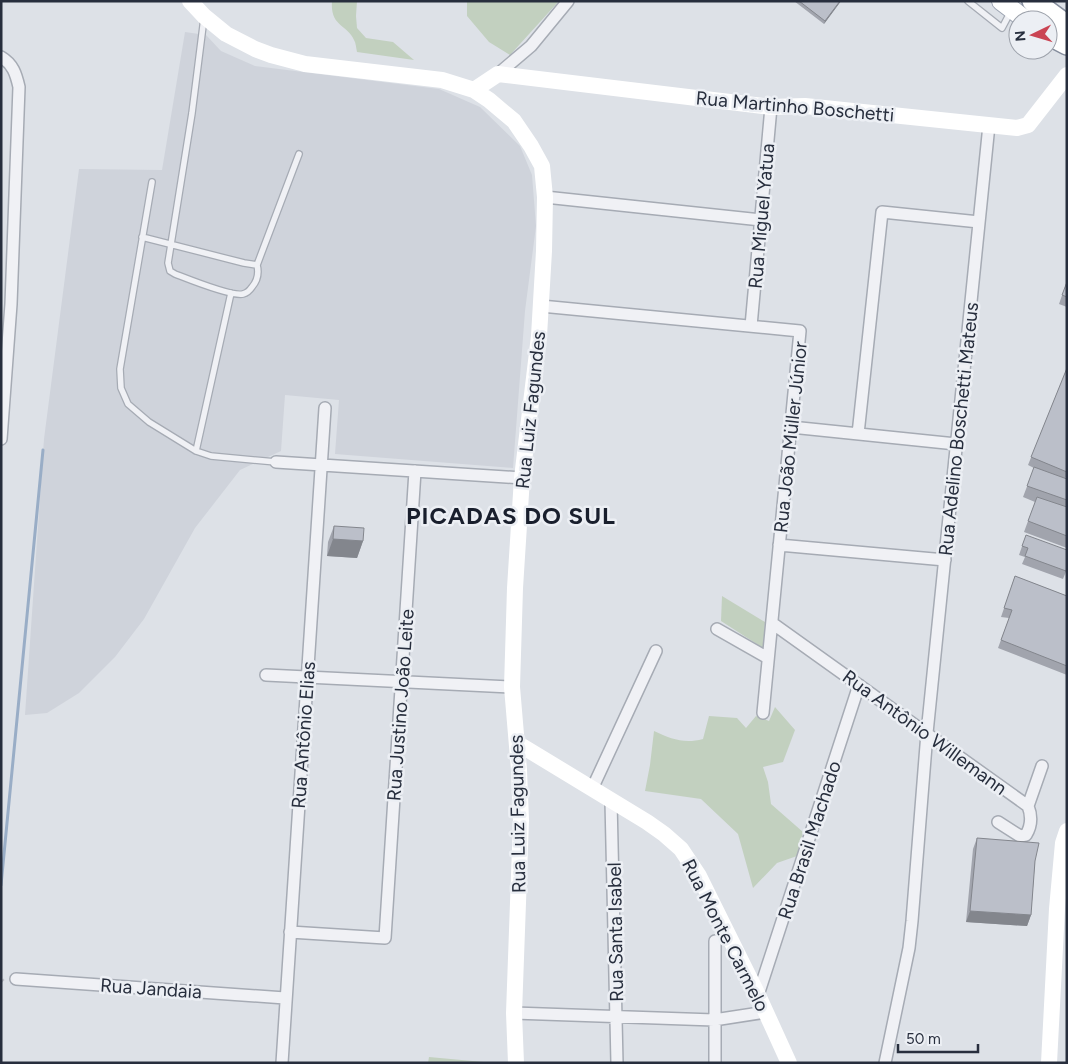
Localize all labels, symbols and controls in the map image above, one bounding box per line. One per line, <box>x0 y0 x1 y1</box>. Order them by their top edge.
north arrow <box>1008 10 1058 60</box>
text: N <box>1012 30 1029 42</box>
street label: Rua Martinho Boschetti <box>695 86 895 127</box>
street label: Rua Miguel Yatua <box>744 142 779 290</box>
street label: Rua Adelino Boschetti Mateus <box>934 301 983 557</box>
street label: Rua Luiz Fagundes <box>511 330 550 490</box>
street label: Rua João Müller Júnior <box>769 340 812 534</box>
district label: PICADAS DO SUL <box>406 501 616 530</box>
street label: Rua Justino João Leite <box>382 608 419 802</box>
street label: Rua Antônio Elias <box>287 660 320 809</box>
street label: Rua Antônio Willemann <box>838 665 1011 800</box>
street label: Rua Luiz Fagundes <box>505 734 530 893</box>
street label: Rua Brasil Machado <box>773 758 846 922</box>
street label: Rua Monte Carmelo <box>677 855 774 1015</box>
street label: Rua Santa Isabel <box>603 862 628 1002</box>
street label: Rua Jandaia <box>99 973 203 1004</box>
scale bar <box>898 1022 978 1054</box>
text: 50 m <box>906 1030 941 1048</box>

